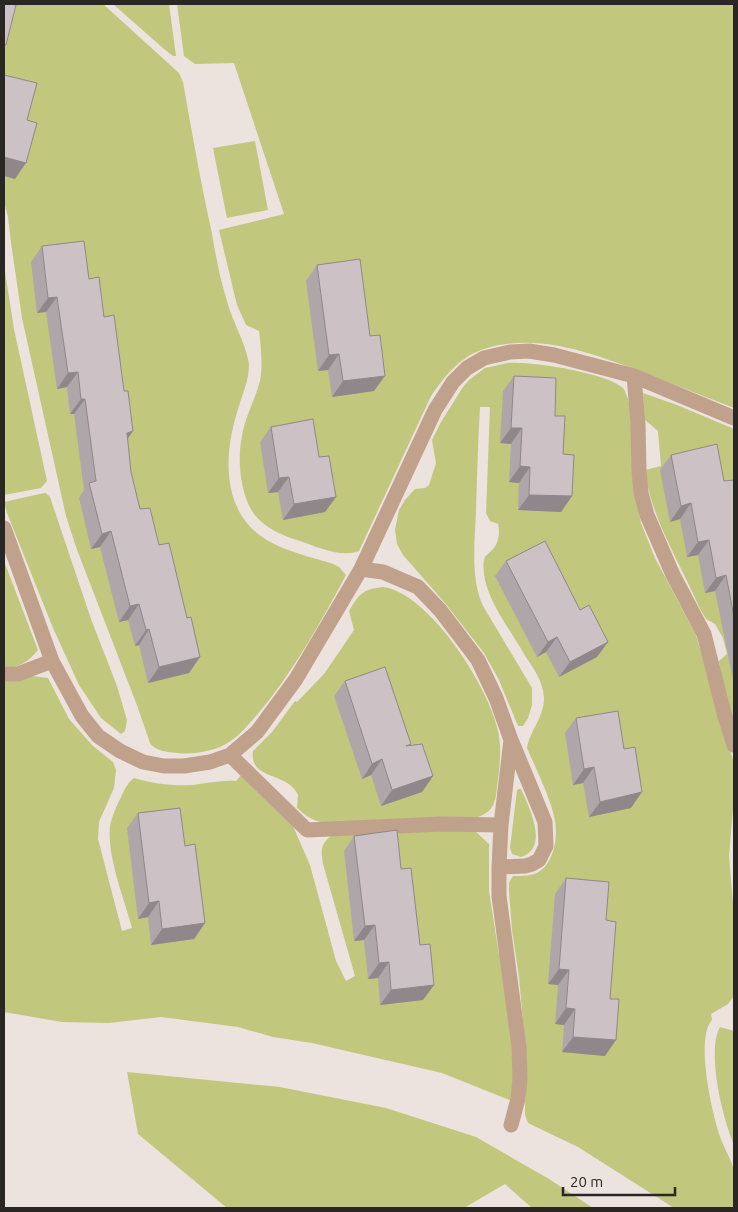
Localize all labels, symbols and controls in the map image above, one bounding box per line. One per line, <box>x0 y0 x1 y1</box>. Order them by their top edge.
scale bar <box>563 1164 676 1196</box>
text: 20 m <box>570 1173 603 1190</box>

